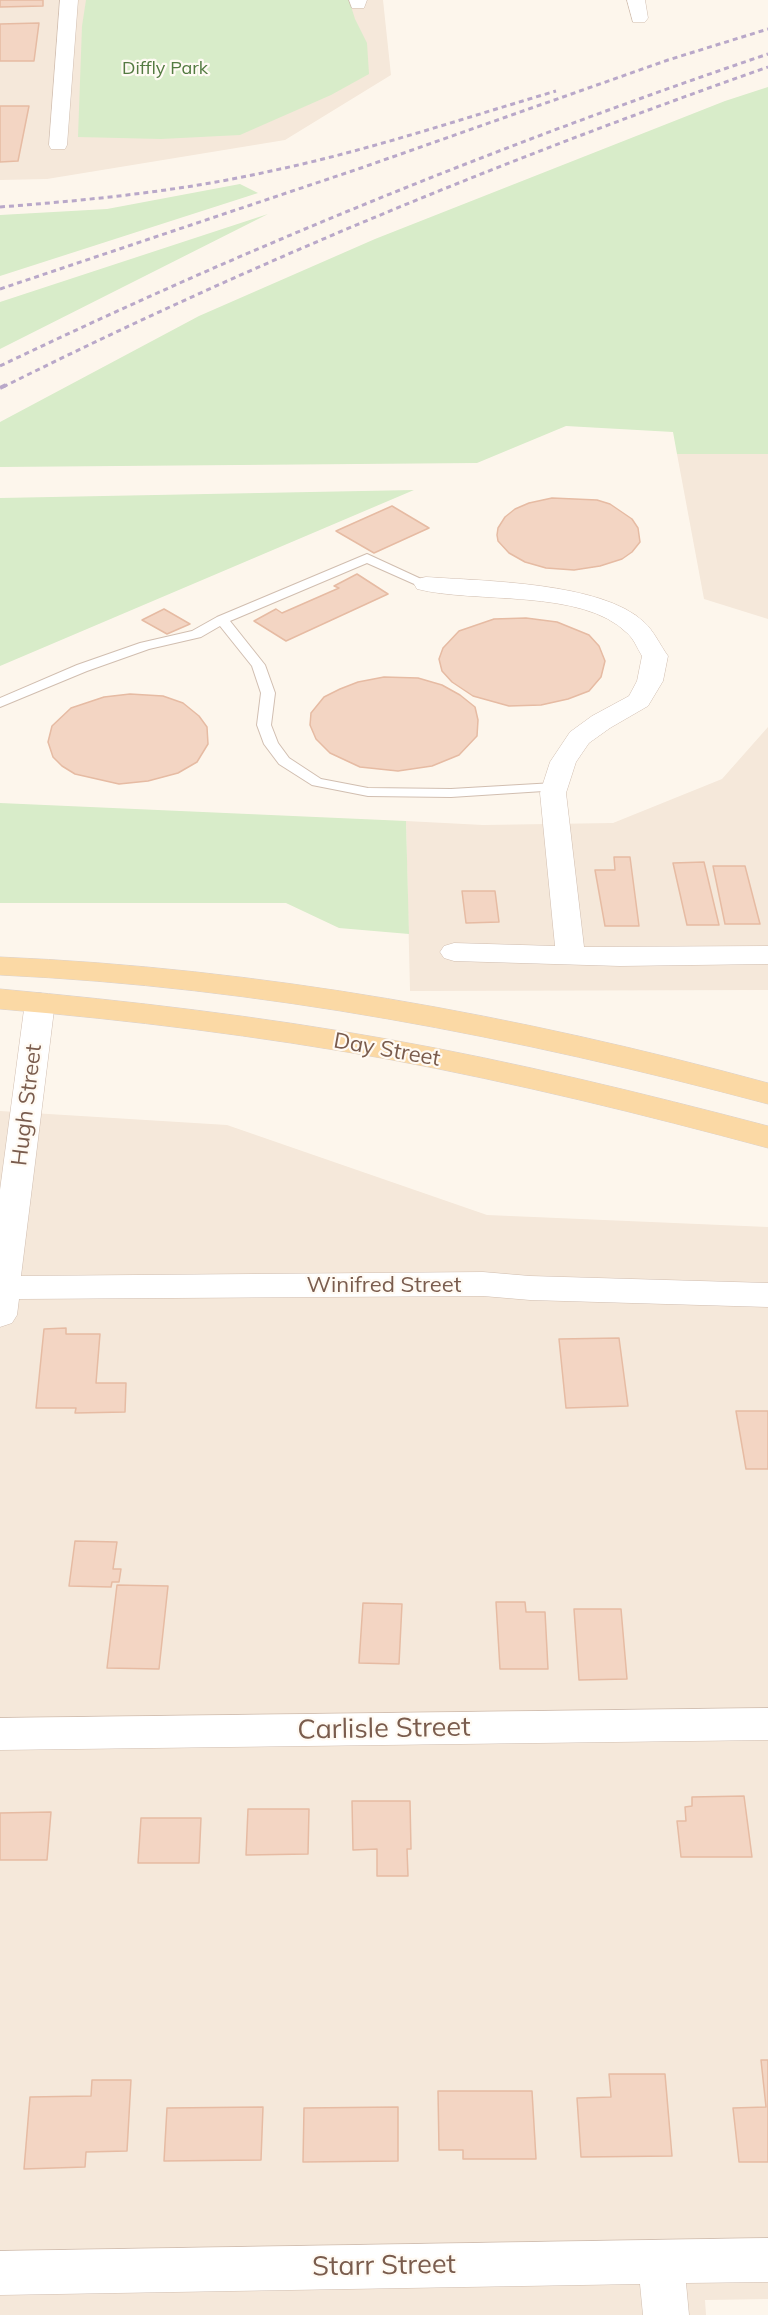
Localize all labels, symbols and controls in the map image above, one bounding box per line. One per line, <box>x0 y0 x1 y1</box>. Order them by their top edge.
park label: Diffly Park <box>122 58 208 80</box>
street label: Day Street <box>332 1028 442 1072</box>
street label: Hugh Street <box>6 1043 48 1167</box>
street label: Winifred Street <box>307 1272 461 1298</box>
street label: Carlisle Street <box>297 1711 471 1747</box>
street label: Starr Street <box>312 2249 456 2283</box>

